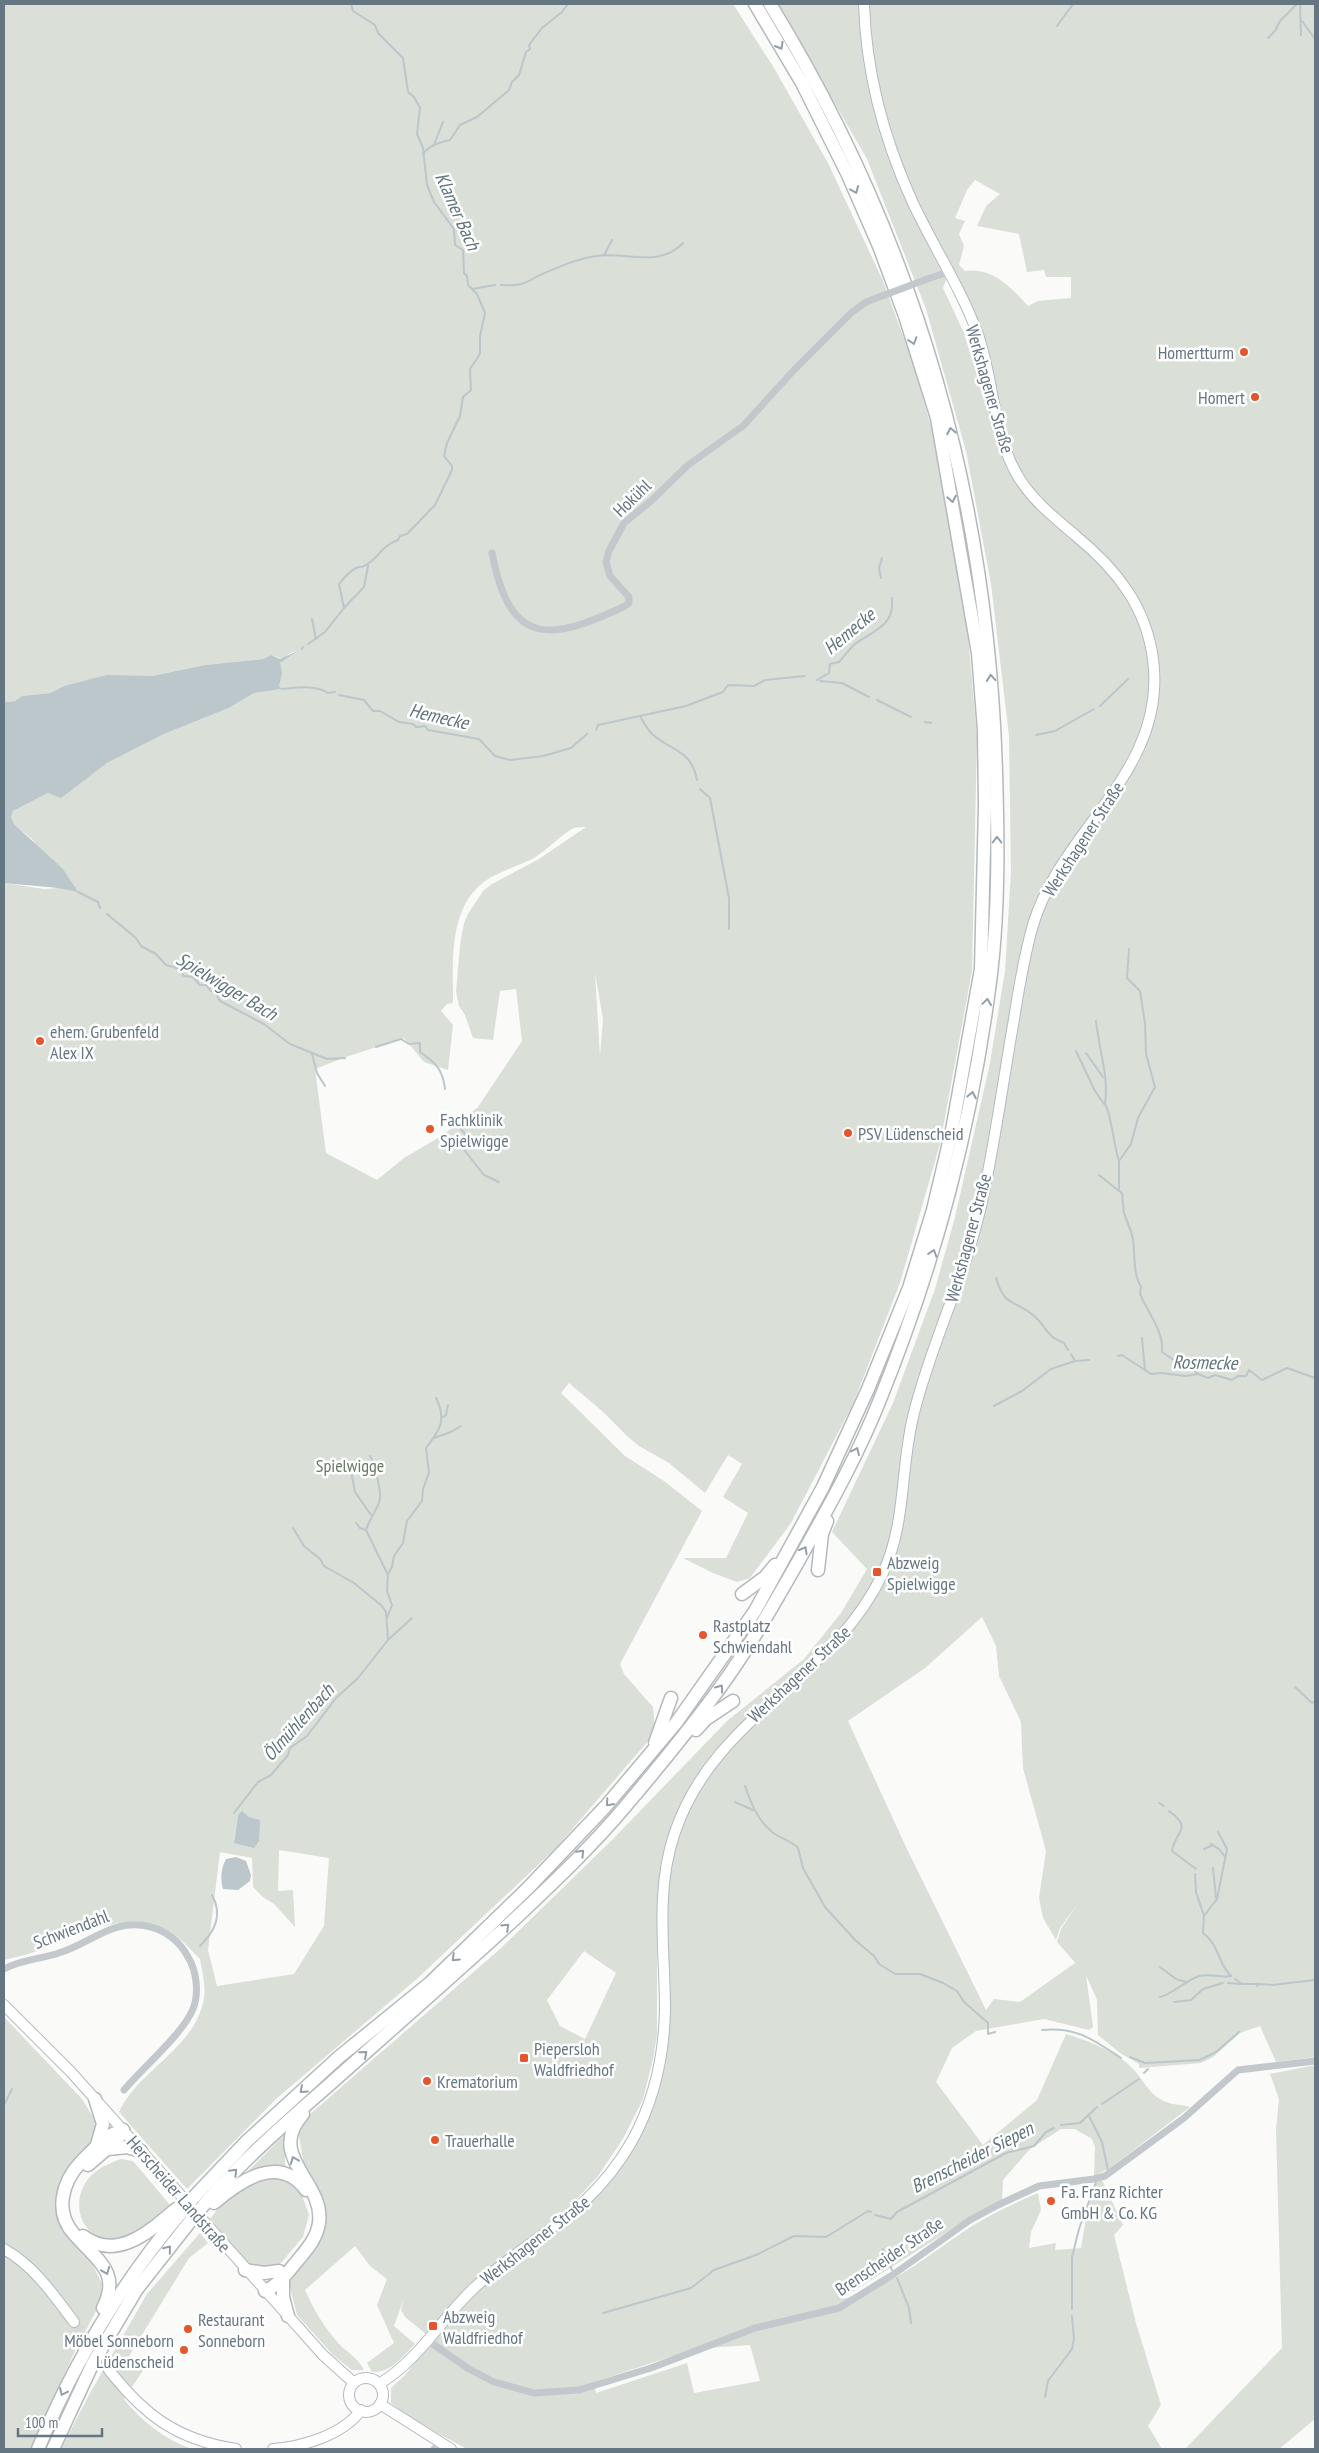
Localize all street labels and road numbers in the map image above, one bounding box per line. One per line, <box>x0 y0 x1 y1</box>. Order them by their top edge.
street label: Werkshagener Straße <box>961 322 1019 456</box>
street label: Hokühl <box>608 474 657 522</box>
street label: Werkshagener Straße <box>1037 777 1129 901</box>
street label: Werkshagener Straße <box>940 1171 996 1305</box>
street label: Werkshagener Straße <box>743 1620 855 1728</box>
street label: Schwiendahl <box>30 1904 113 1954</box>
street label: Herscheider Landstraße <box>122 2131 236 2257</box>
street label: Werkshagener Straße <box>476 2190 594 2290</box>
street label: Brenscheider Straße <box>831 2211 947 2301</box>

